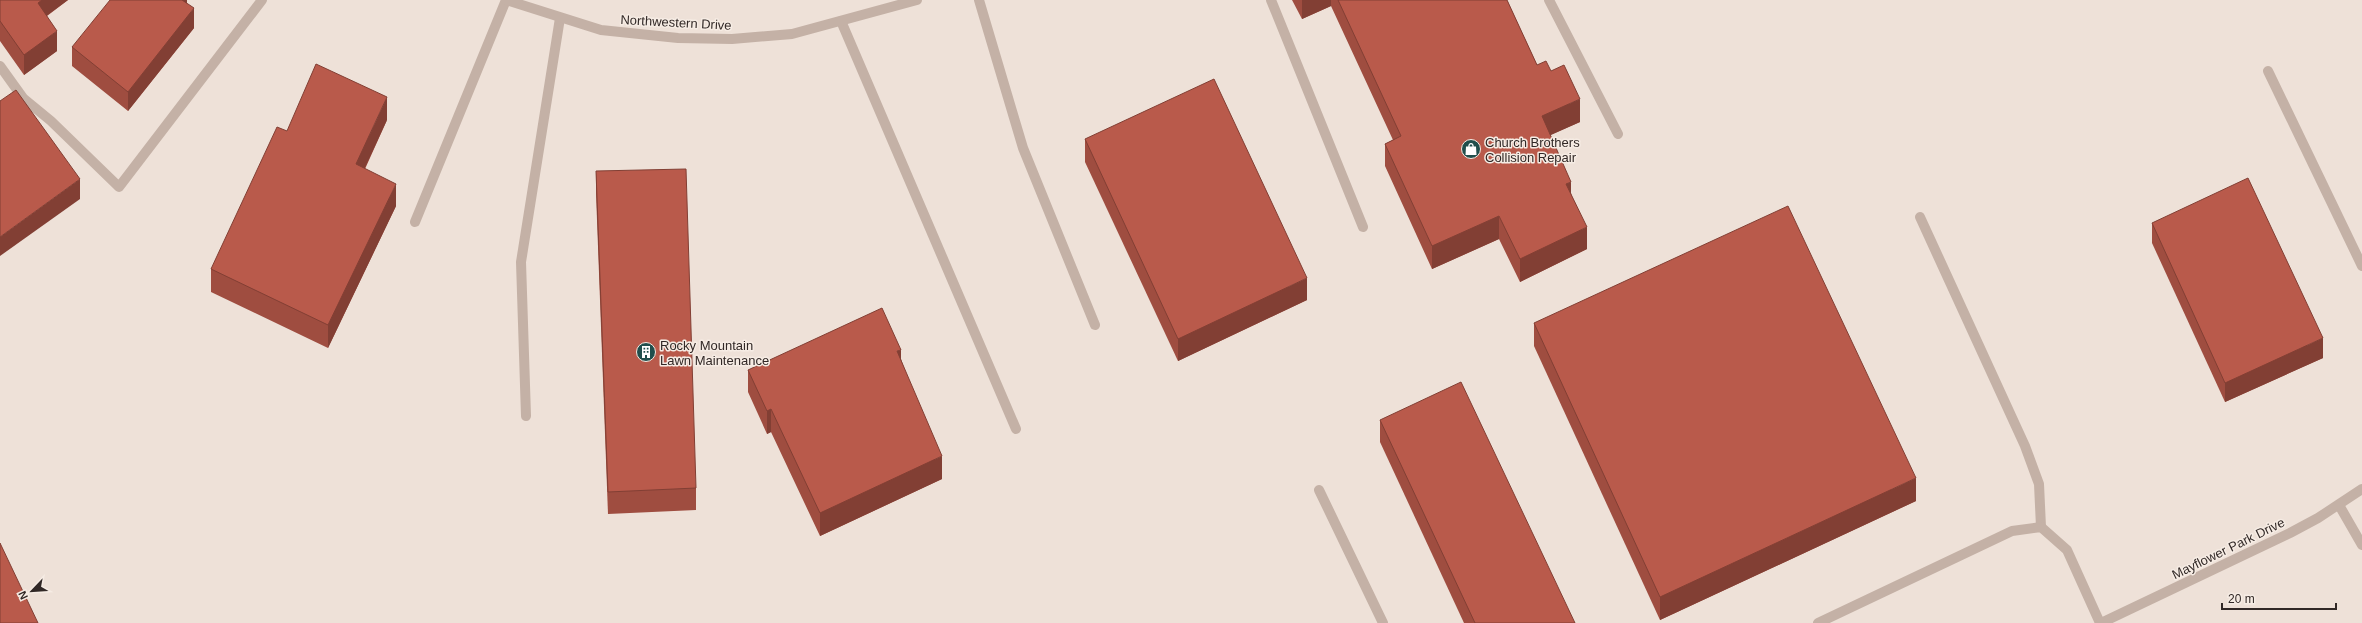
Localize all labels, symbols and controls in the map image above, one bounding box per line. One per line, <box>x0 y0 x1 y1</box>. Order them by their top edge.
street label: Northwestern Drive <box>620 12 732 33</box>
place label: Church Brothers Collision Repair <box>1485 135 1580 165</box>
shop icon: Church Brothers Collision Repair <box>1460 138 1482 160</box>
place label: Rocky Mountain Lawn Maintenance <box>660 338 769 368</box>
building icon: Rocky Mountain Lawn Maintenance <box>635 341 657 363</box>
street label: Mayflower Park Drive <box>2169 515 2287 582</box>
north arrow <box>12 571 52 611</box>
scale bar <box>2222 585 2336 611</box>
text: N <box>16 589 30 601</box>
text: 20 m <box>2228 592 2255 606</box>

